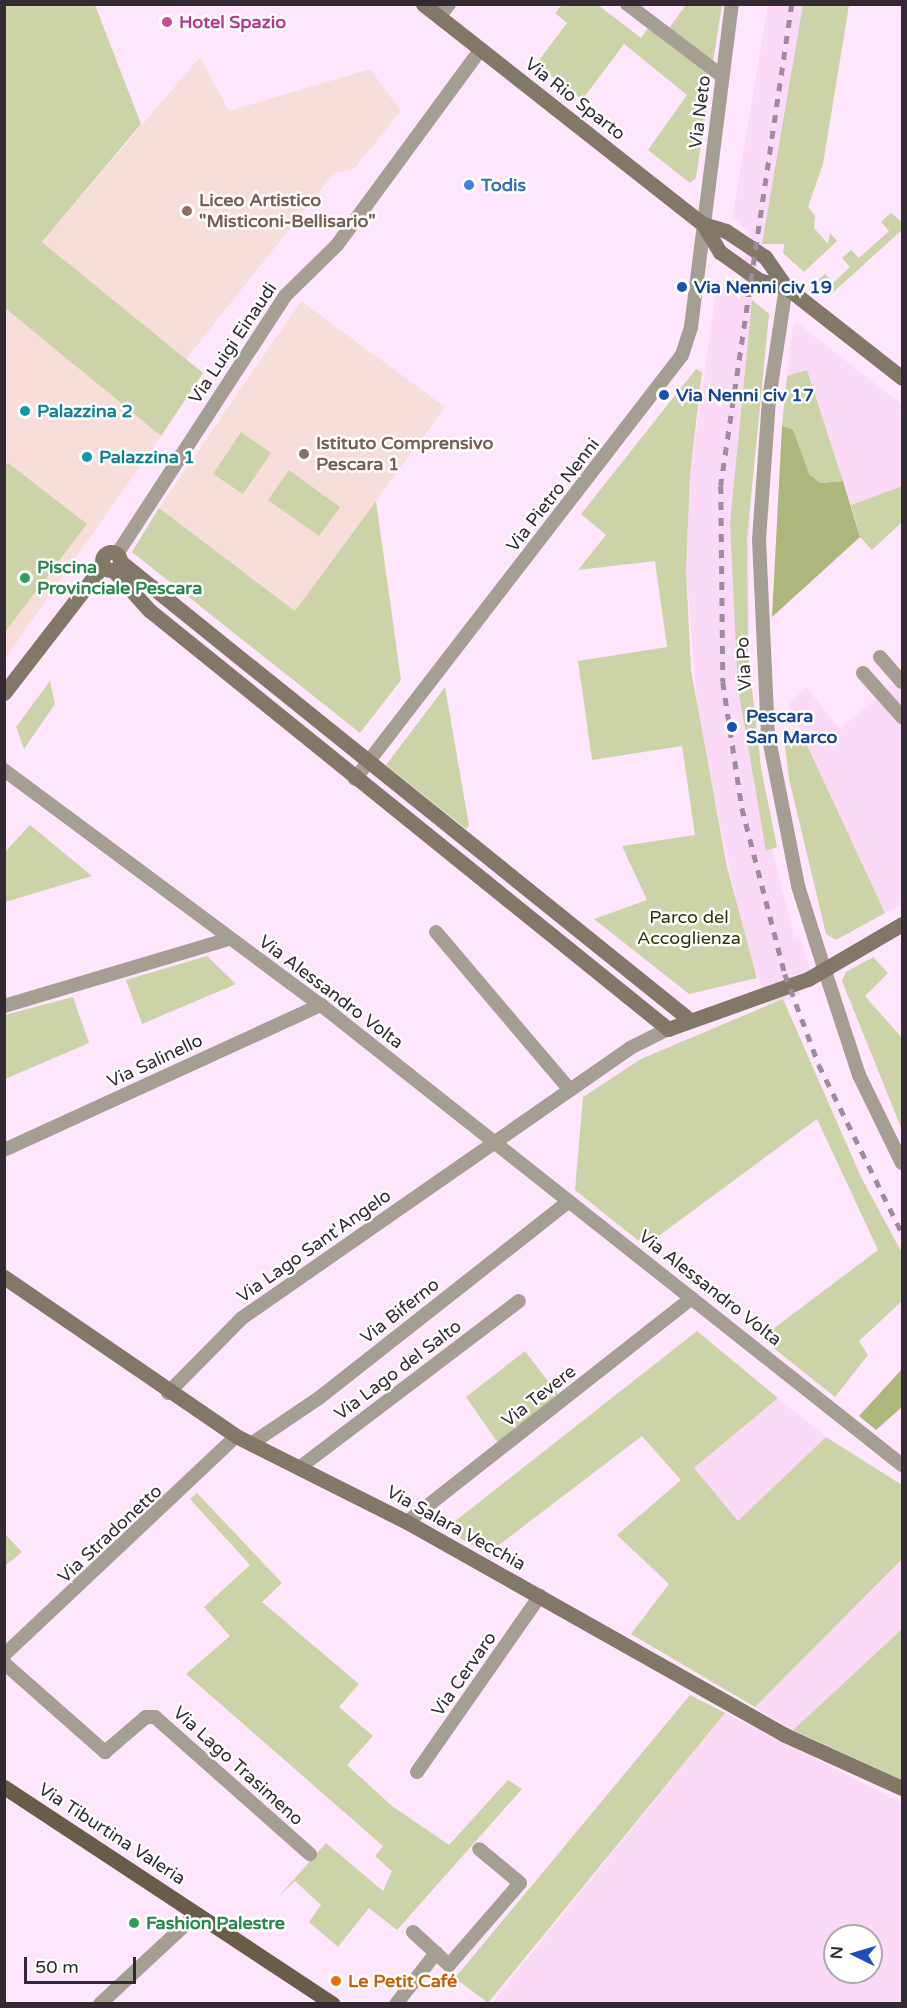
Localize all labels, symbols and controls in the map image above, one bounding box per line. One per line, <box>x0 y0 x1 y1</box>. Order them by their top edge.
place label: Hotel Spazio <box>179 11 286 33</box>
marker: Hotel Spazio <box>160 15 174 29</box>
street label: Via Rio Sparto <box>520 53 630 145</box>
street label: Via Neto <box>685 74 715 150</box>
place label: Todis <box>481 174 526 196</box>
marker: Todis <box>462 178 476 192</box>
place label: Liceo Artistico "Misticoni-Bellisario" <box>199 190 376 232</box>
marker: Liceo Artistico "Misticoni-Bellisario" <box>180 204 194 218</box>
place label: Via Nenni civ 19 <box>694 276 832 298</box>
street label: Via Luigi Einaudi <box>184 278 282 408</box>
marker: Via Nenni civ 19 <box>675 280 689 294</box>
place label: Via Nenni civ 17 <box>676 384 814 406</box>
marker: Via Nenni civ 17 <box>657 388 671 402</box>
place label: Palazzina 2 <box>37 400 133 422</box>
marker: Palazzina 2 <box>18 404 32 418</box>
place label: Istituto Comprensivo Pescara 1 <box>316 433 493 476</box>
street label: Via Pietro Nenni <box>502 434 604 556</box>
place label: Palazzina 1 <box>99 446 195 468</box>
marker: Istituto Comprensivo Pescara 1 <box>297 447 311 461</box>
marker: Palazzina 1 <box>80 450 94 464</box>
place label: Piscina Provinciale Pescara <box>37 557 202 600</box>
marker: Piscina Provinciale Pescara <box>18 571 32 585</box>
street label: Via Po <box>732 636 756 692</box>
place label: Pescara San Marco <box>746 706 837 748</box>
marker: Pescara San Marco <box>723 718 741 736</box>
park label: Parco del Accoglienza <box>637 907 741 950</box>
street label: Via Alessandro Volta <box>254 931 408 1053</box>
street label: Via Salinello <box>104 1029 206 1093</box>
street label: Via Lago Sant'Angelo <box>233 1185 395 1307</box>
street label: Via Alessandro Volta <box>634 1225 786 1351</box>
street label: Via Biferno <box>356 1274 444 1348</box>
street label: Via Lago del Salto <box>330 1315 466 1425</box>
street label: Via Tevere <box>498 1360 580 1432</box>
street label: Via Stradonetto <box>54 1480 166 1588</box>
street label: Via Salara Vecchia <box>383 1481 529 1575</box>
street label: Via Cervaro <box>427 1628 501 1720</box>
street label: Via Lago Trasimeno <box>168 1702 308 1830</box>
street label: Via Tiburtina Valeria <box>34 1778 190 1890</box>
place label: Fashion Palestre <box>146 1912 285 1934</box>
marker: Fashion Palestre <box>127 1916 141 1930</box>
north arrow <box>823 1924 883 1984</box>
scale bar <box>27 1945 140 1983</box>
text: N <box>827 1945 848 1960</box>
text: 50 m <box>35 1956 79 1978</box>
place label: Le Petit Café <box>348 1970 457 1992</box>
marker: Le Petit Café <box>329 1974 343 1988</box>

